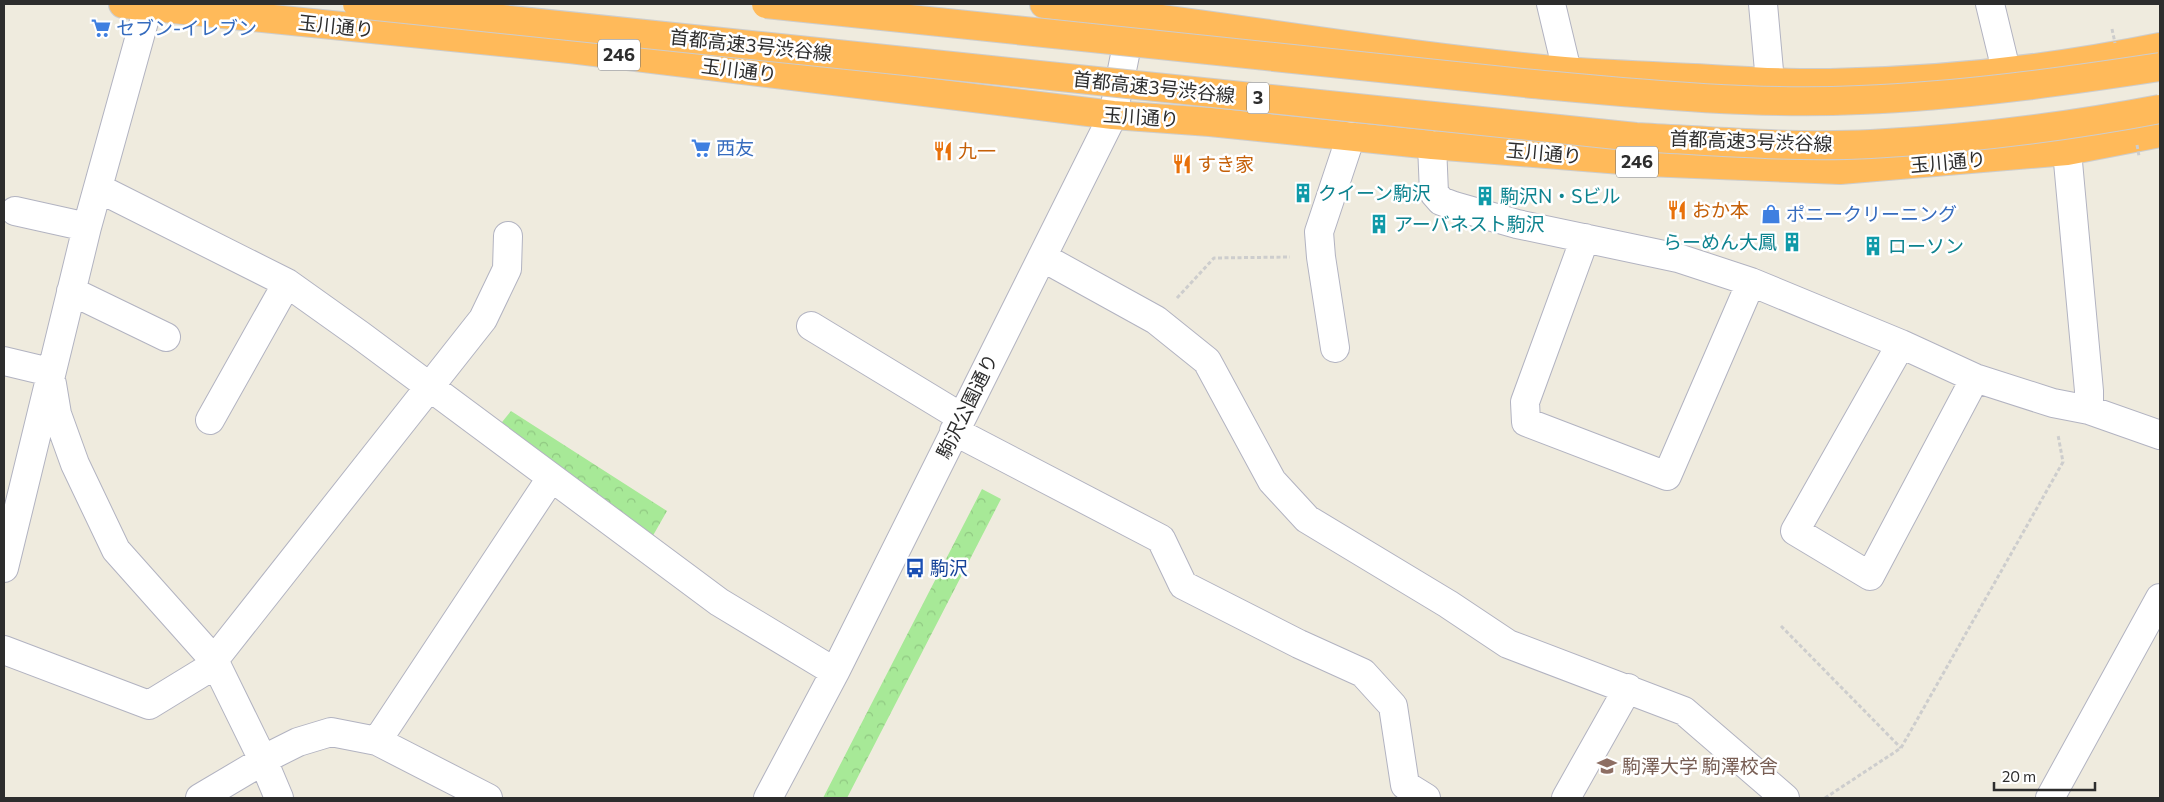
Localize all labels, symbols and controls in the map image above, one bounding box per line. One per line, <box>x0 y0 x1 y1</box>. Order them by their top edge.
street label: 玉川通り <box>297 10 375 41</box>
place label: セブン-イレブン <box>116 16 257 39</box>
supermarket icon: セブン-イレブン <box>90 17 112 39</box>
street label: 首都高速3号渋谷線 <box>669 25 833 64</box>
road number: 246 <box>598 40 640 70</box>
street label: 玉川通り <box>700 53 778 86</box>
street label: 首都高速3号渋谷線 <box>1072 67 1236 106</box>
road number: 3 <box>1247 82 1269 114</box>
street label: 玉川通り <box>1102 102 1180 131</box>
street label: 首都高速3号渋谷線 <box>1669 126 1833 155</box>
place label: 西友 <box>716 136 754 159</box>
supermarket icon: 西友 <box>690 137 712 159</box>
street label: 玉川通り <box>1505 138 1583 167</box>
place label: 九一 <box>958 139 996 162</box>
restaurant icon: 九一 <box>932 140 954 162</box>
road number: 246 <box>1616 146 1658 178</box>
street label: 玉川通り <box>1909 147 1987 176</box>
place label: すき家 <box>1197 152 1254 175</box>
restaurant icon: すき家 <box>1171 153 1193 175</box>
place label: クイーン駒沢 <box>1318 181 1431 204</box>
building icon: クイーン駒沢 <box>1292 182 1314 204</box>
place label: 駒沢N・Sビル <box>1500 184 1620 207</box>
building icon: 駒沢N・Sビル <box>1474 185 1496 207</box>
place label: おか本 <box>1692 198 1749 221</box>
restaurant icon: おか本 <box>1666 199 1688 221</box>
place label: ポニークリーニング <box>1786 202 1957 225</box>
shop icon: ポニークリーニング <box>1760 203 1782 225</box>
place label: アーバネスト駒沢 <box>1394 212 1545 235</box>
building icon: アーバネスト駒沢 <box>1368 213 1390 235</box>
place label: らーめん大鳳 <box>1663 230 1777 253</box>
building icon: らーめん大鳳 <box>1781 231 1803 253</box>
place label: ローソン <box>1888 234 1964 257</box>
building icon: ローソン <box>1862 235 1884 257</box>
street label: 駒沢公園通り <box>931 350 1002 462</box>
place label: 駒沢 <box>930 556 968 579</box>
bus stop icon: 駒沢 <box>904 557 926 579</box>
place label: 駒澤大学 駒澤校舎 <box>1622 754 1778 777</box>
school or university icon: 駒澤大学 駒澤校舎 <box>1596 755 1618 777</box>
scale bar <box>1994 760 2095 792</box>
text: 20 m <box>2002 767 2036 785</box>

